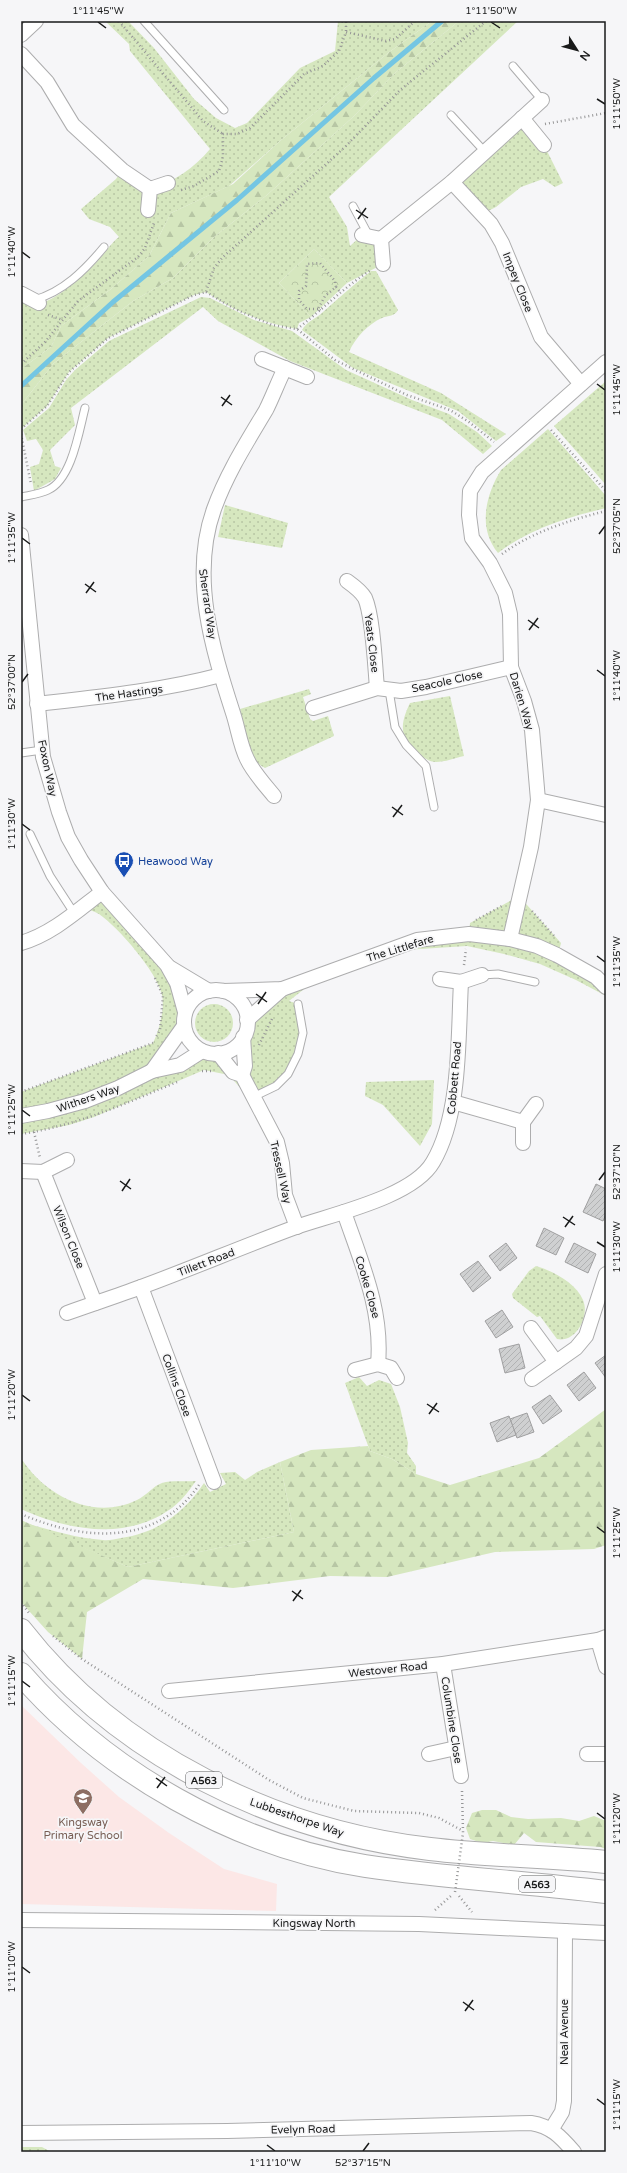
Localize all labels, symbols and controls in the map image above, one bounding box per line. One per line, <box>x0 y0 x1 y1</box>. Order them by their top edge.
text: 1°11'45"W <box>72 5 124 17</box>
text: 1°11'50"W <box>465 5 517 17</box>
north arrow <box>557 30 597 70</box>
text: N <box>577 48 593 63</box>
text: 1°11'50"W <box>611 78 623 130</box>
text: 1°11'40"W <box>6 226 18 278</box>
street label: Impey Close <box>500 250 535 314</box>
text: 1°11'45"W <box>611 364 623 416</box>
text: 52°37'05"N <box>611 498 623 554</box>
text: 1°11'35"W <box>6 512 18 564</box>
street label: Sherrard Way <box>196 568 219 640</box>
street label: Yeats Close <box>361 613 382 673</box>
text: 1°11'40"W <box>611 650 623 702</box>
text: 52°37'00"N <box>6 654 18 710</box>
street label: Seacole Close <box>410 668 484 695</box>
street label: Darien Way <box>507 671 536 732</box>
street label: The Hastings <box>94 682 164 705</box>
street label: Foxon Way <box>35 739 60 798</box>
text: 1°11'30"W <box>6 798 18 850</box>
bus stop icon: Heawood Way <box>113 850 135 878</box>
place label: Heawood Way <box>138 855 213 868</box>
street label: The Littlefare <box>365 932 435 965</box>
text: 1°11'35"W <box>611 936 623 988</box>
street label: Cobbett Road <box>445 1041 464 1115</box>
street label: Withers Way <box>55 1082 122 1115</box>
text: 1°11'25"W <box>6 1084 18 1136</box>
street label: Tressell Way <box>267 1139 294 1205</box>
text: 52°37'10"N <box>611 1144 623 1200</box>
street label: Wilson Close <box>50 1204 87 1270</box>
text: 1°11'30"W <box>611 1221 623 1273</box>
street label: Tillett Road <box>176 1246 237 1279</box>
street label: Cooke Close <box>352 1254 383 1320</box>
street label: Collins Close <box>159 1352 194 1418</box>
text: 1°11'20"W <box>6 1369 18 1421</box>
text: 1°11'25"W <box>611 1507 623 1559</box>
text: 1°11'15"W <box>6 1655 18 1707</box>
street label: Westover Road <box>348 1659 428 1680</box>
street label: Columbine Close <box>438 1676 465 1764</box>
road number: A563 <box>186 1772 222 1788</box>
school or university icon: Kingsway Primary School <box>72 1787 94 1815</box>
text: 1°11'20"W <box>611 1793 623 1845</box>
street label: Lubbesthorpe Way <box>248 1795 346 1840</box>
place label: Kingsway Primary School <box>44 1816 122 1842</box>
road number: A563 <box>519 1876 555 1892</box>
street label: Kingsway North <box>273 1917 355 1930</box>
text: 1°11'10"W <box>6 1941 18 1993</box>
street label: Neal Avenue <box>558 1999 571 2065</box>
text: 1°11'15"W <box>611 2079 623 2131</box>
street label: Evelyn Road <box>271 2122 336 2137</box>
text: 1°11'10"W <box>249 2157 301 2169</box>
text: 52°37'15"N <box>335 2157 391 2169</box>

